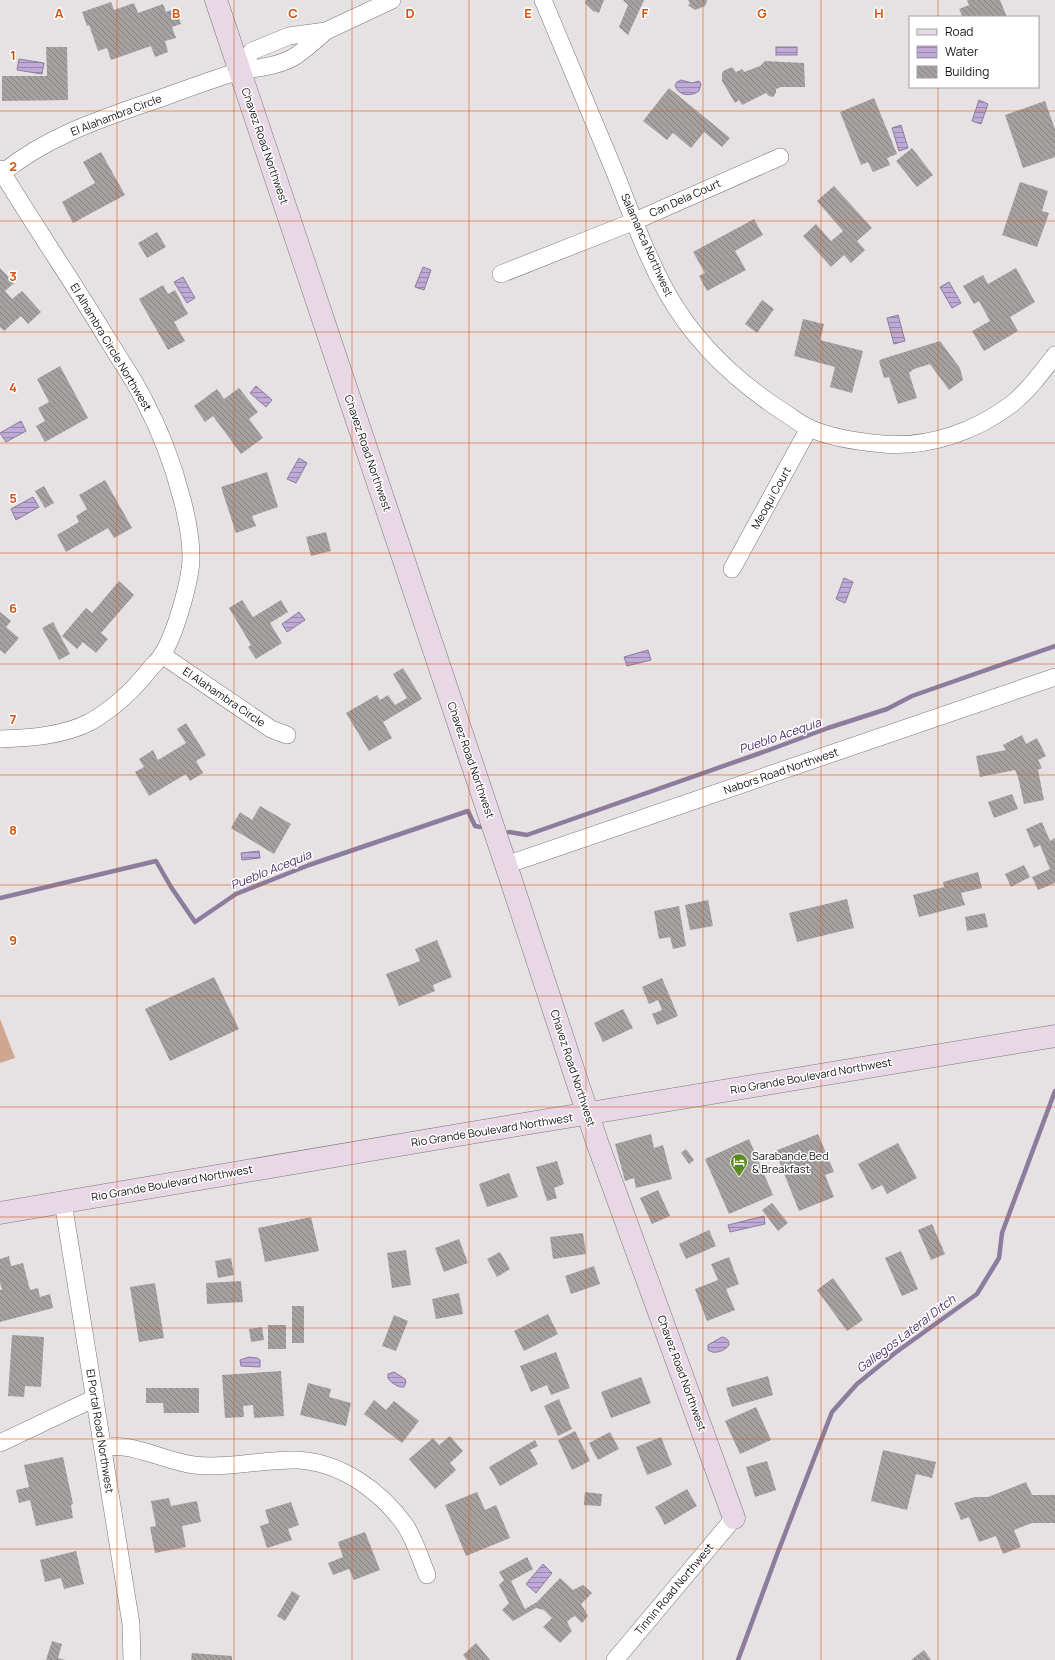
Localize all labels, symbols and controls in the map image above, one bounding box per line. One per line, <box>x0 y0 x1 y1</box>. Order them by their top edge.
text: A <box>55 4 64 22</box>
text: B <box>172 4 180 22</box>
text: C <box>288 4 298 22</box>
text: D <box>405 4 415 22</box>
text: E <box>524 4 532 22</box>
text: F <box>642 4 649 22</box>
text: G <box>757 4 767 22</box>
text: H <box>874 4 884 22</box>
legend <box>909 16 1039 88</box>
text: Road <box>945 23 973 40</box>
text: Water <box>945 43 979 60</box>
text: 1 <box>10 46 16 64</box>
text: Building <box>945 63 989 80</box>
street label: Chavez Road Northwest <box>238 86 292 206</box>
street label: El Alahambra Circle <box>68 90 164 139</box>
text: 2 <box>9 157 17 175</box>
street label: Can Dela Court <box>647 175 723 220</box>
street label: Salamanca Northwest <box>618 191 677 299</box>
text: 3 <box>9 267 17 285</box>
street label: El Alhambra Circle Northwest <box>67 280 156 413</box>
text: 4 <box>9 378 17 396</box>
street label: Chavez Road Northwest <box>341 393 395 513</box>
street label: Meoqui Court <box>747 464 794 532</box>
text: 5 <box>9 489 17 507</box>
text: 6 <box>9 599 17 617</box>
street label: El Alahambra Circle <box>180 663 269 730</box>
street label: Chavez Road Northwest <box>444 700 498 820</box>
text: 7 <box>10 710 17 728</box>
water label: Pueblo Acequia <box>737 713 824 757</box>
street label: Nabors Road Northwest <box>721 744 840 797</box>
text: 8 <box>9 821 17 839</box>
water label: Pueblo Acequia <box>228 845 315 893</box>
text: 9 <box>9 931 17 949</box>
street label: Chavez Road Northwest <box>547 1007 599 1128</box>
street label: Rio Grande Boulevard Northwest <box>729 1054 893 1097</box>
street label: Rio Grande Boulevard Northwest <box>410 1109 574 1150</box>
place label: Sarabande Bed & Breakfast <box>752 1148 829 1176</box>
hotel icon: Sarabande Bed & Breakfast <box>729 1152 749 1177</box>
street label: Rio Grande Boulevard Northwest <box>90 1161 254 1204</box>
water label: Gallegos Lateral Ditch <box>853 1290 959 1377</box>
street label: Chavez Road Northwest <box>655 1313 710 1433</box>
street label: El Portal Road Northwest <box>83 1368 118 1494</box>
street label: Tinnin Road Northwest <box>631 1540 716 1638</box>

